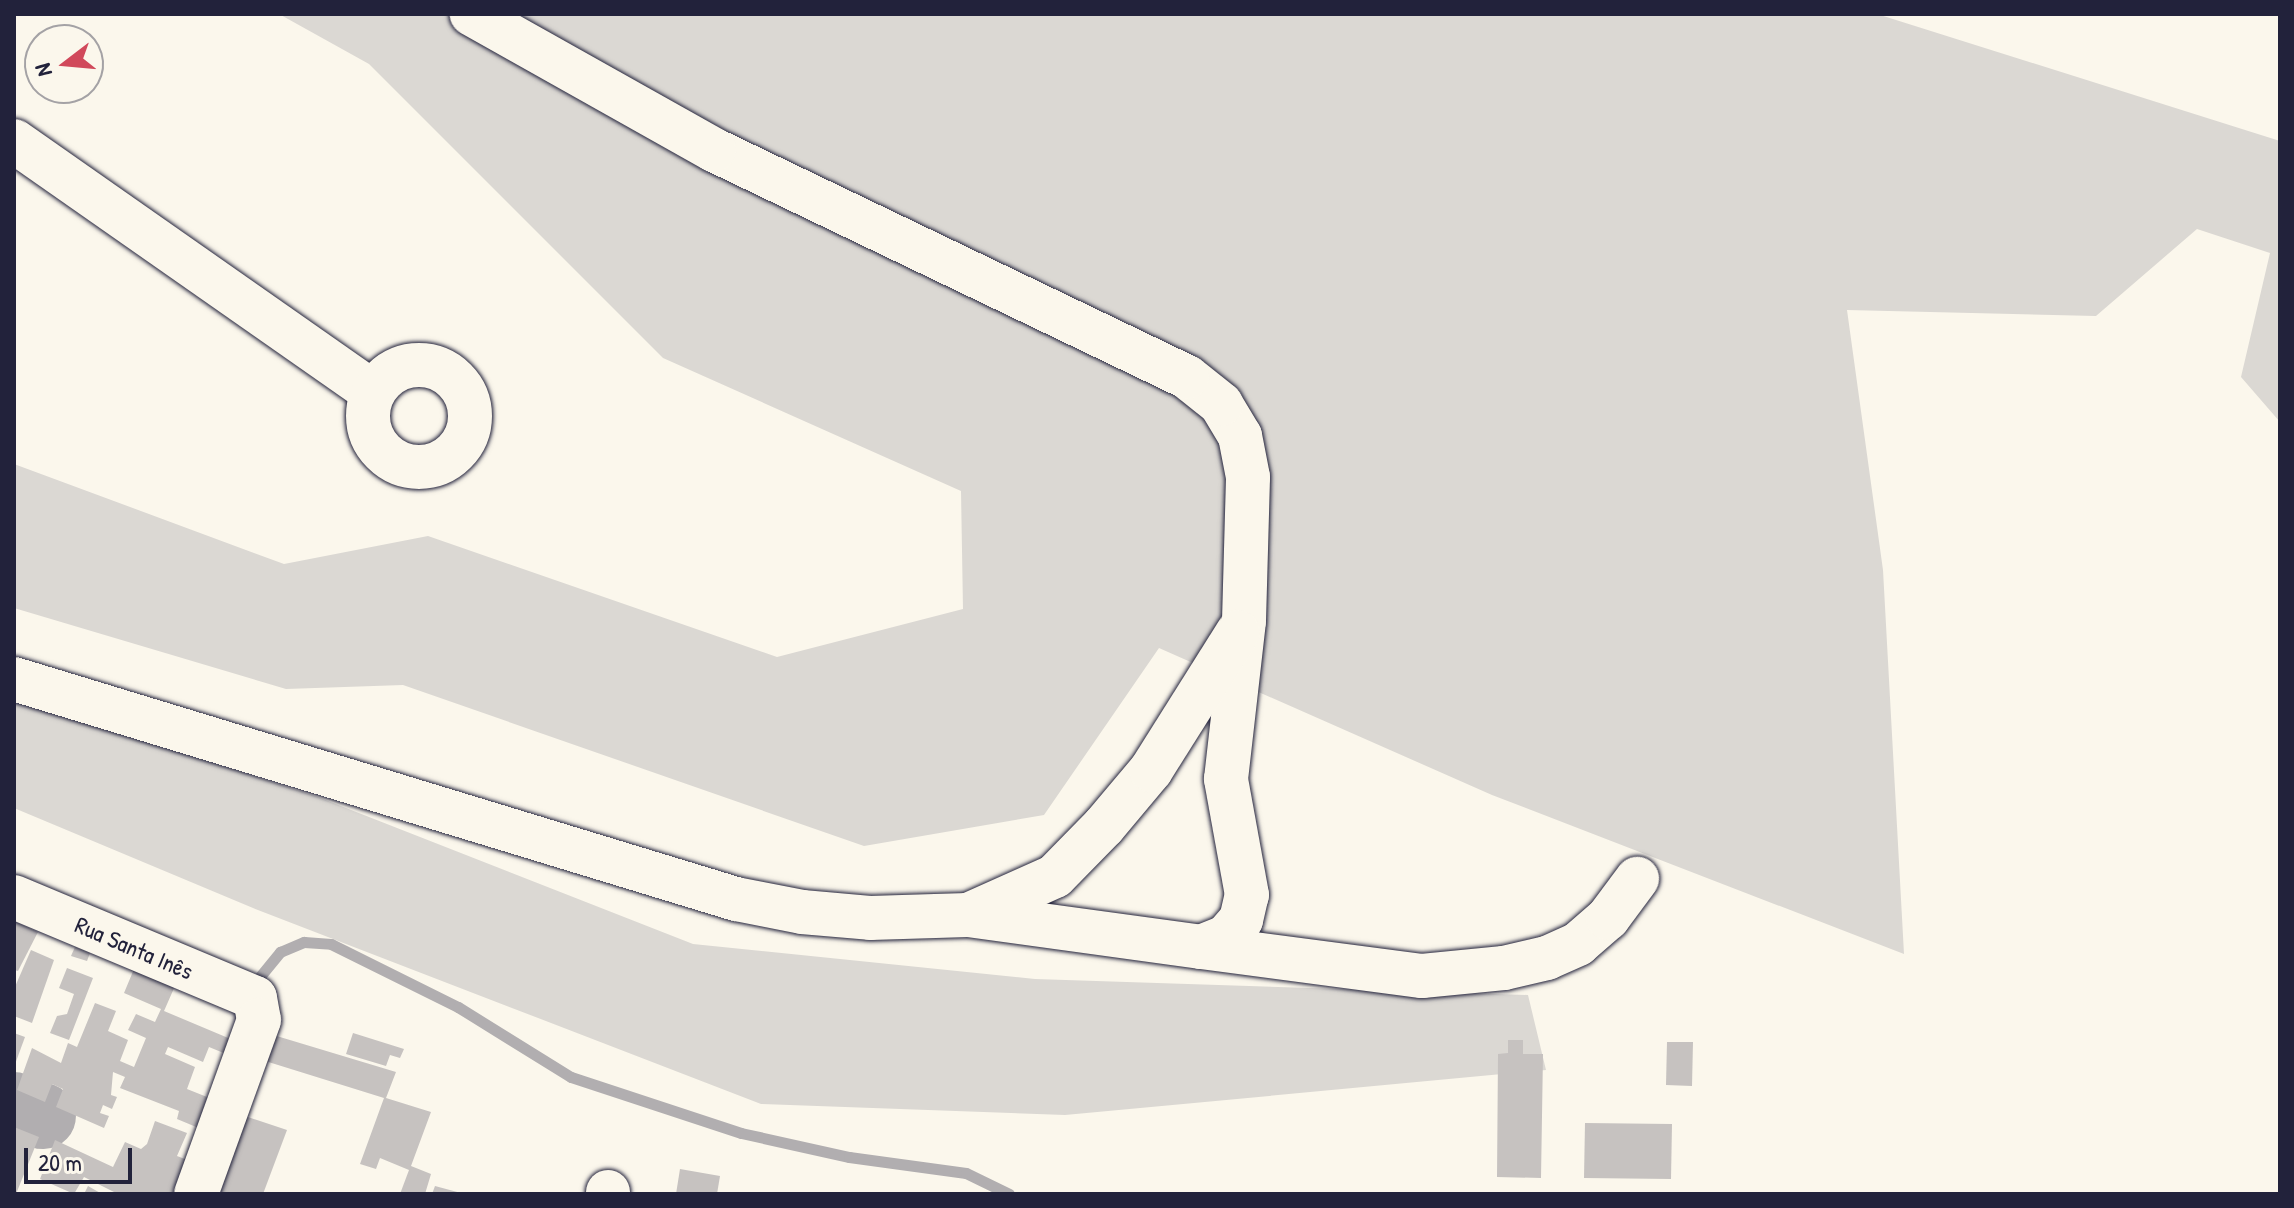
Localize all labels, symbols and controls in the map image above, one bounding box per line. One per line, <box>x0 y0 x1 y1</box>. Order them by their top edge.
north arrow <box>24 24 104 104</box>
text: N <box>27 60 59 80</box>
street label: Rua Santa Inês <box>71 910 197 986</box>
scale bar <box>28 1132 136 1182</box>
text: 20 m <box>38 1146 82 1178</box>

